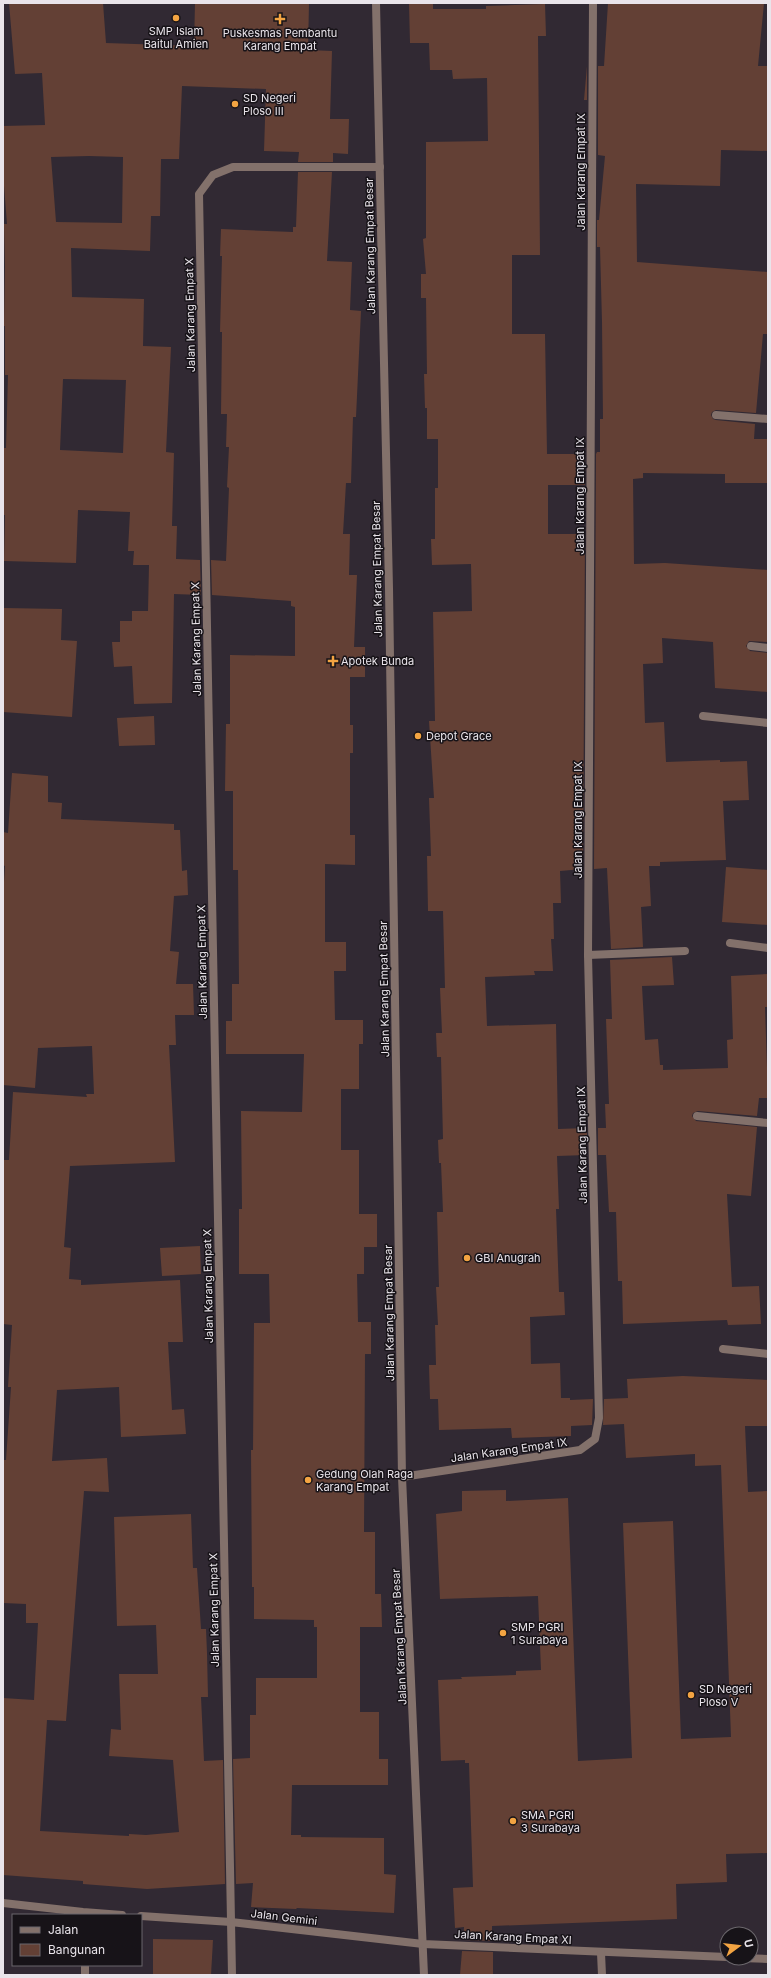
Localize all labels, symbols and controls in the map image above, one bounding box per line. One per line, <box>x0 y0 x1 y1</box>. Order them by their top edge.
marker: SMP Islam Baitul Amien <box>171 13 181 23</box>
marker: Puskesmas Pembantu Karang Empat <box>274 13 286 25</box>
place label: SMP Islam Baitul Amien <box>144 24 208 51</box>
place label: Puskesmas Pembantu Karang Empat <box>223 26 337 53</box>
place label: SD Negeri Ploso III <box>243 91 296 118</box>
marker: SD Negeri Ploso III <box>230 99 240 109</box>
street label: Jalan Karang Empat IX <box>574 113 588 231</box>
street label: Jalan Karang Empat Besar <box>362 177 378 315</box>
street label: Jalan Karang Empat X <box>182 257 198 372</box>
street label: Jalan Karang Empat IX <box>573 437 587 555</box>
street label: Jalan Karang Empat Besar <box>369 500 385 638</box>
street label: Jalan Karang Empat X <box>188 581 204 696</box>
place label: Apotek Bunda <box>341 654 414 668</box>
marker: Apotek Bunda <box>328 656 338 666</box>
place label: Depot Grace <box>426 729 492 743</box>
marker: Depot Grace <box>413 731 423 741</box>
street label: Jalan Karang Empat IX <box>571 761 585 879</box>
street label: Jalan Karang Empat X <box>194 904 210 1019</box>
street label: Jalan Karang Empat Besar <box>376 920 392 1058</box>
street label: Jalan Karang Empat IX <box>574 1086 590 1204</box>
street label: Jalan Karang Empat X <box>200 1228 216 1343</box>
street label: Jalan Karang Empat Besar <box>381 1244 397 1382</box>
place label: GBI Anugrah <box>475 1251 541 1265</box>
marker: GBI Anugrah <box>462 1253 472 1263</box>
street label: Jalan Karang Empat IX <box>450 1435 569 1465</box>
place label: Gedung Olah Raga Karang Empat <box>316 1467 413 1494</box>
marker: Gedung Olah Raga Karang Empat <box>303 1475 313 1485</box>
street label: Jalan Karang Empat X <box>206 1552 222 1667</box>
street label: Jalan Karang Empat Besar <box>388 1568 410 1706</box>
place label: SMP PGRI 1 Surabaya <box>511 1620 568 1647</box>
marker: SMP PGRI 1 Surabaya <box>498 1628 508 1638</box>
place label: SD Negeri Ploso V <box>699 1682 752 1709</box>
marker: SD Negeri Ploso V <box>686 1690 696 1700</box>
place label: SMA PGRI 3 Surabaya <box>521 1808 580 1835</box>
marker: SMA PGRI 3 Surabaya <box>508 1816 518 1826</box>
street label: Jalan Gemini <box>250 1906 318 1928</box>
legend <box>12 1914 142 1966</box>
text: Jalan <box>48 1922 78 1937</box>
north arrow <box>719 1926 759 1966</box>
street label: Jalan Karang Empat XI <box>454 1927 572 1947</box>
text: U <box>741 1938 756 1949</box>
text: Bangunan <box>48 1942 105 1957</box>

